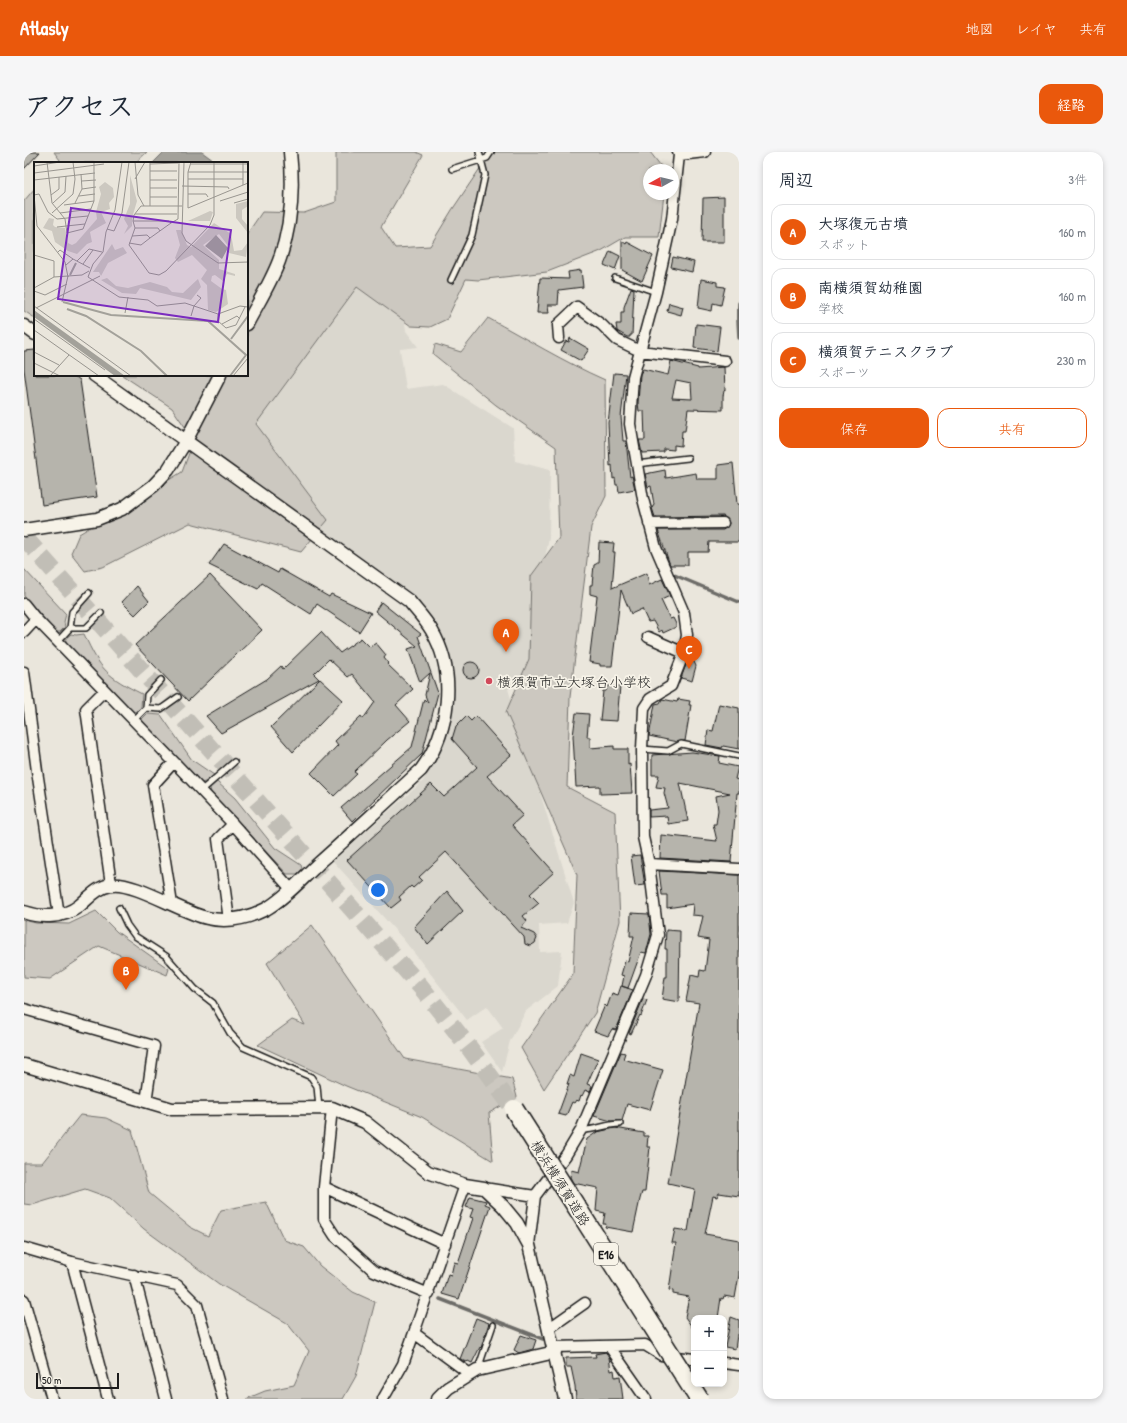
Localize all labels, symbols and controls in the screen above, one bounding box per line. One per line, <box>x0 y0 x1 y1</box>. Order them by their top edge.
text: Atlasly <box>20 15 69 41</box>
text: 地図 <box>966 19 994 38</box>
text: レイヤ <box>1016 19 1057 38</box>
text: 共有 <box>1079 19 1107 38</box>
button: 経路 <box>1039 84 1103 124</box>
text: アクセス <box>24 87 134 125</box>
inset map <box>34 162 248 376</box>
north arrow <box>643 164 679 200</box>
text: 周辺 <box>779 168 813 191</box>
text: 3件 <box>1068 170 1087 188</box>
text: 大塚復元古墳 <box>818 213 908 234</box>
text: A <box>790 223 796 241</box>
text: 160 m <box>1058 223 1086 241</box>
text: スポット <box>818 235 870 253</box>
text: 南横須賀幼稚園 <box>818 277 923 298</box>
text: B <box>790 287 796 305</box>
text: 160 m <box>1058 287 1086 305</box>
text: 学校 <box>818 299 844 317</box>
text: 横須賀テニスクラブ <box>818 341 953 362</box>
text: C <box>789 351 797 369</box>
text: 230 m <box>1056 351 1086 369</box>
text: スポーツ <box>818 363 870 381</box>
button: 保存 <box>779 408 929 448</box>
button: 共有 <box>937 408 1087 448</box>
pin: A <box>493 619 519 652</box>
pin: C <box>676 636 702 669</box>
place label: 横須賀市立大塚台小学校 <box>497 672 651 691</box>
marker: 横須賀市立大塚台小学校 <box>484 676 494 686</box>
your location <box>368 880 388 900</box>
pin: B <box>113 957 139 990</box>
street label: 横浜横須賀道路 <box>527 1136 595 1230</box>
road number: E16 <box>594 1243 618 1265</box>
map controls <box>691 1315 727 1387</box>
button: + <box>691 1315 727 1351</box>
button: − <box>691 1351 727 1387</box>
scale bar <box>36 1371 119 1390</box>
text: 50 m <box>42 1373 62 1387</box>

